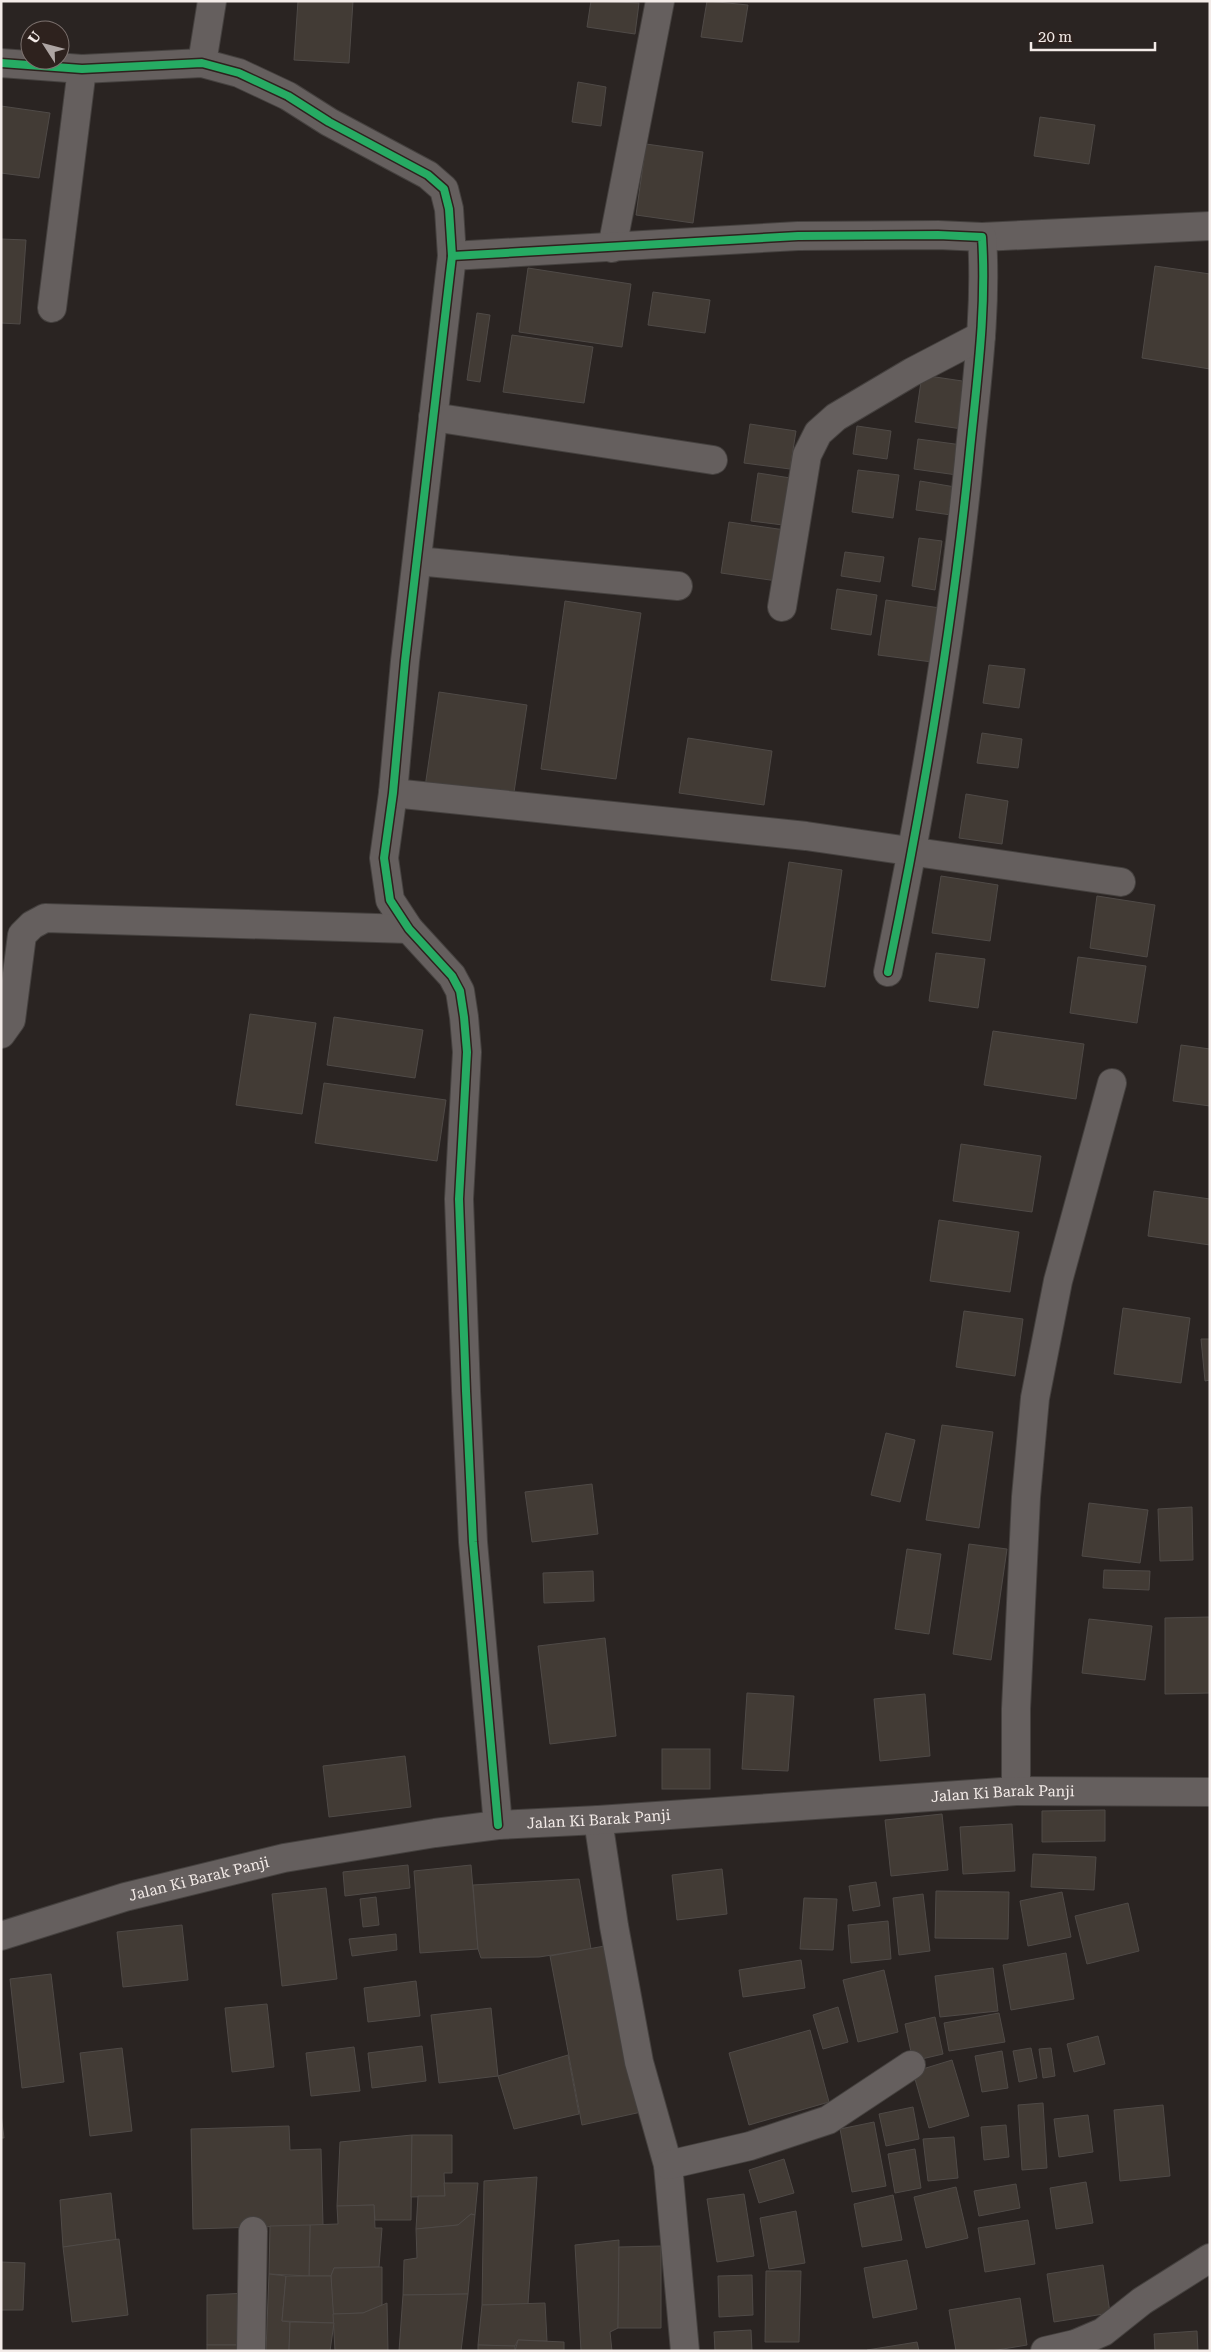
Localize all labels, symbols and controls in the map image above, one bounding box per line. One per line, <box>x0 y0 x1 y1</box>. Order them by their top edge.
north arrow <box>20 20 70 70</box>
scale bar <box>1031 20 1155 52</box>
text: U <box>25 28 44 46</box>
text: 20 m <box>1038 28 1073 46</box>
street label: Jalan Ki Barak Panji <box>930 1782 1075 1806</box>
street label: Jalan Ki Barak Panji <box>526 1806 671 1833</box>
street label: Jalan Ki Barak Panji <box>127 1853 271 1905</box>

